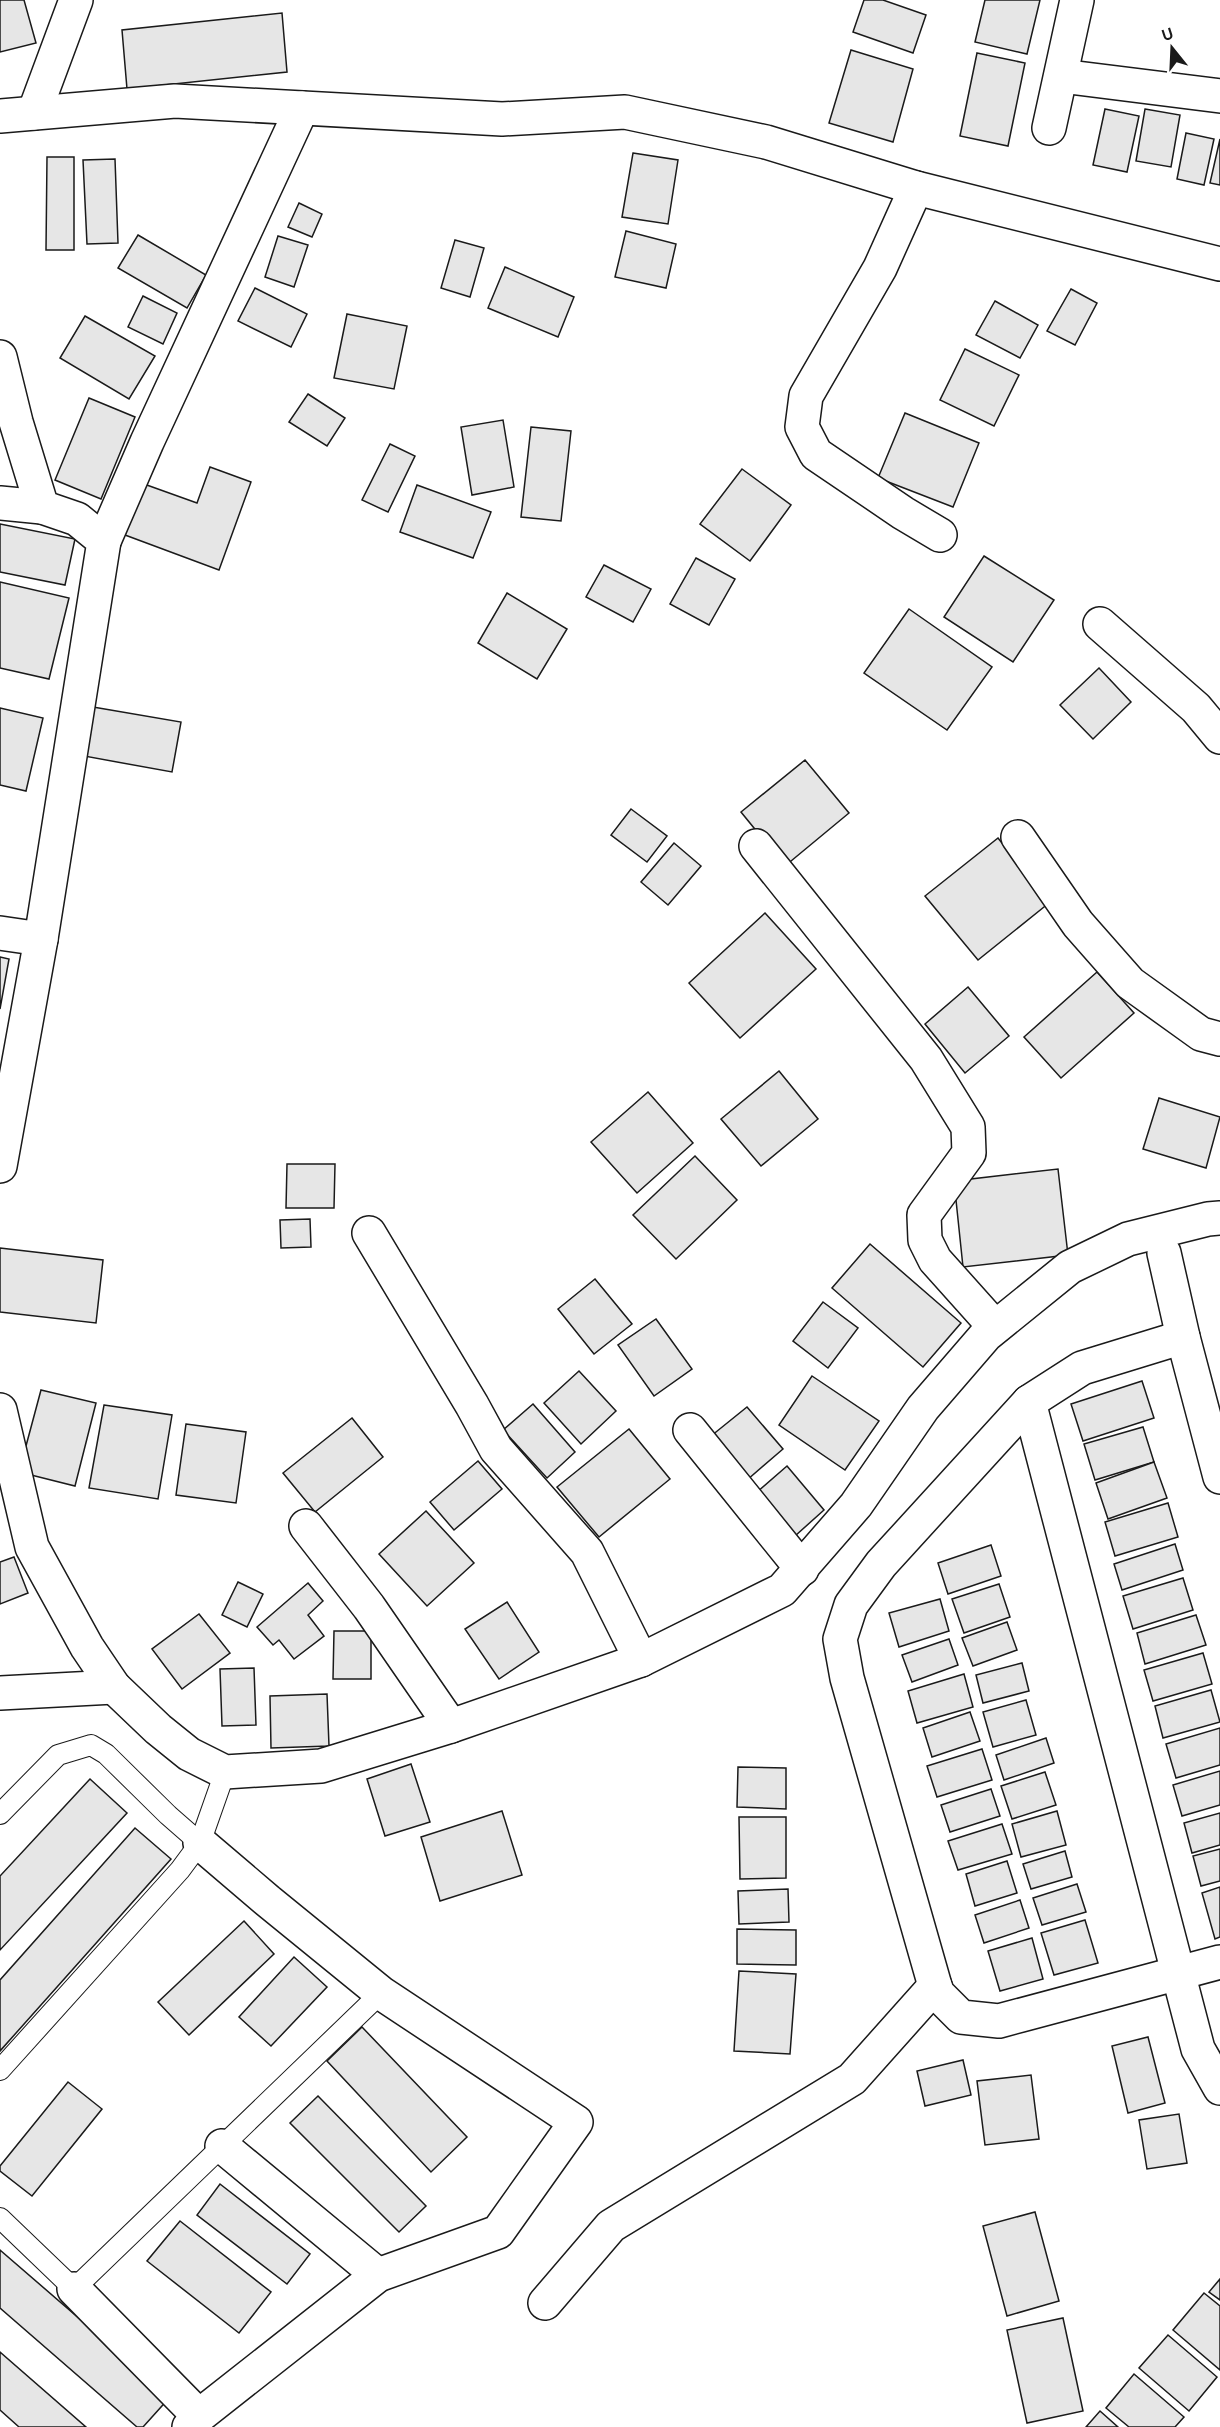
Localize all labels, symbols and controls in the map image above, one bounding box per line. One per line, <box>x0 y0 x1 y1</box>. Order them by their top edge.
north arrow <box>1142 18 1202 78</box>
text: U <box>1159 23 1176 46</box>

